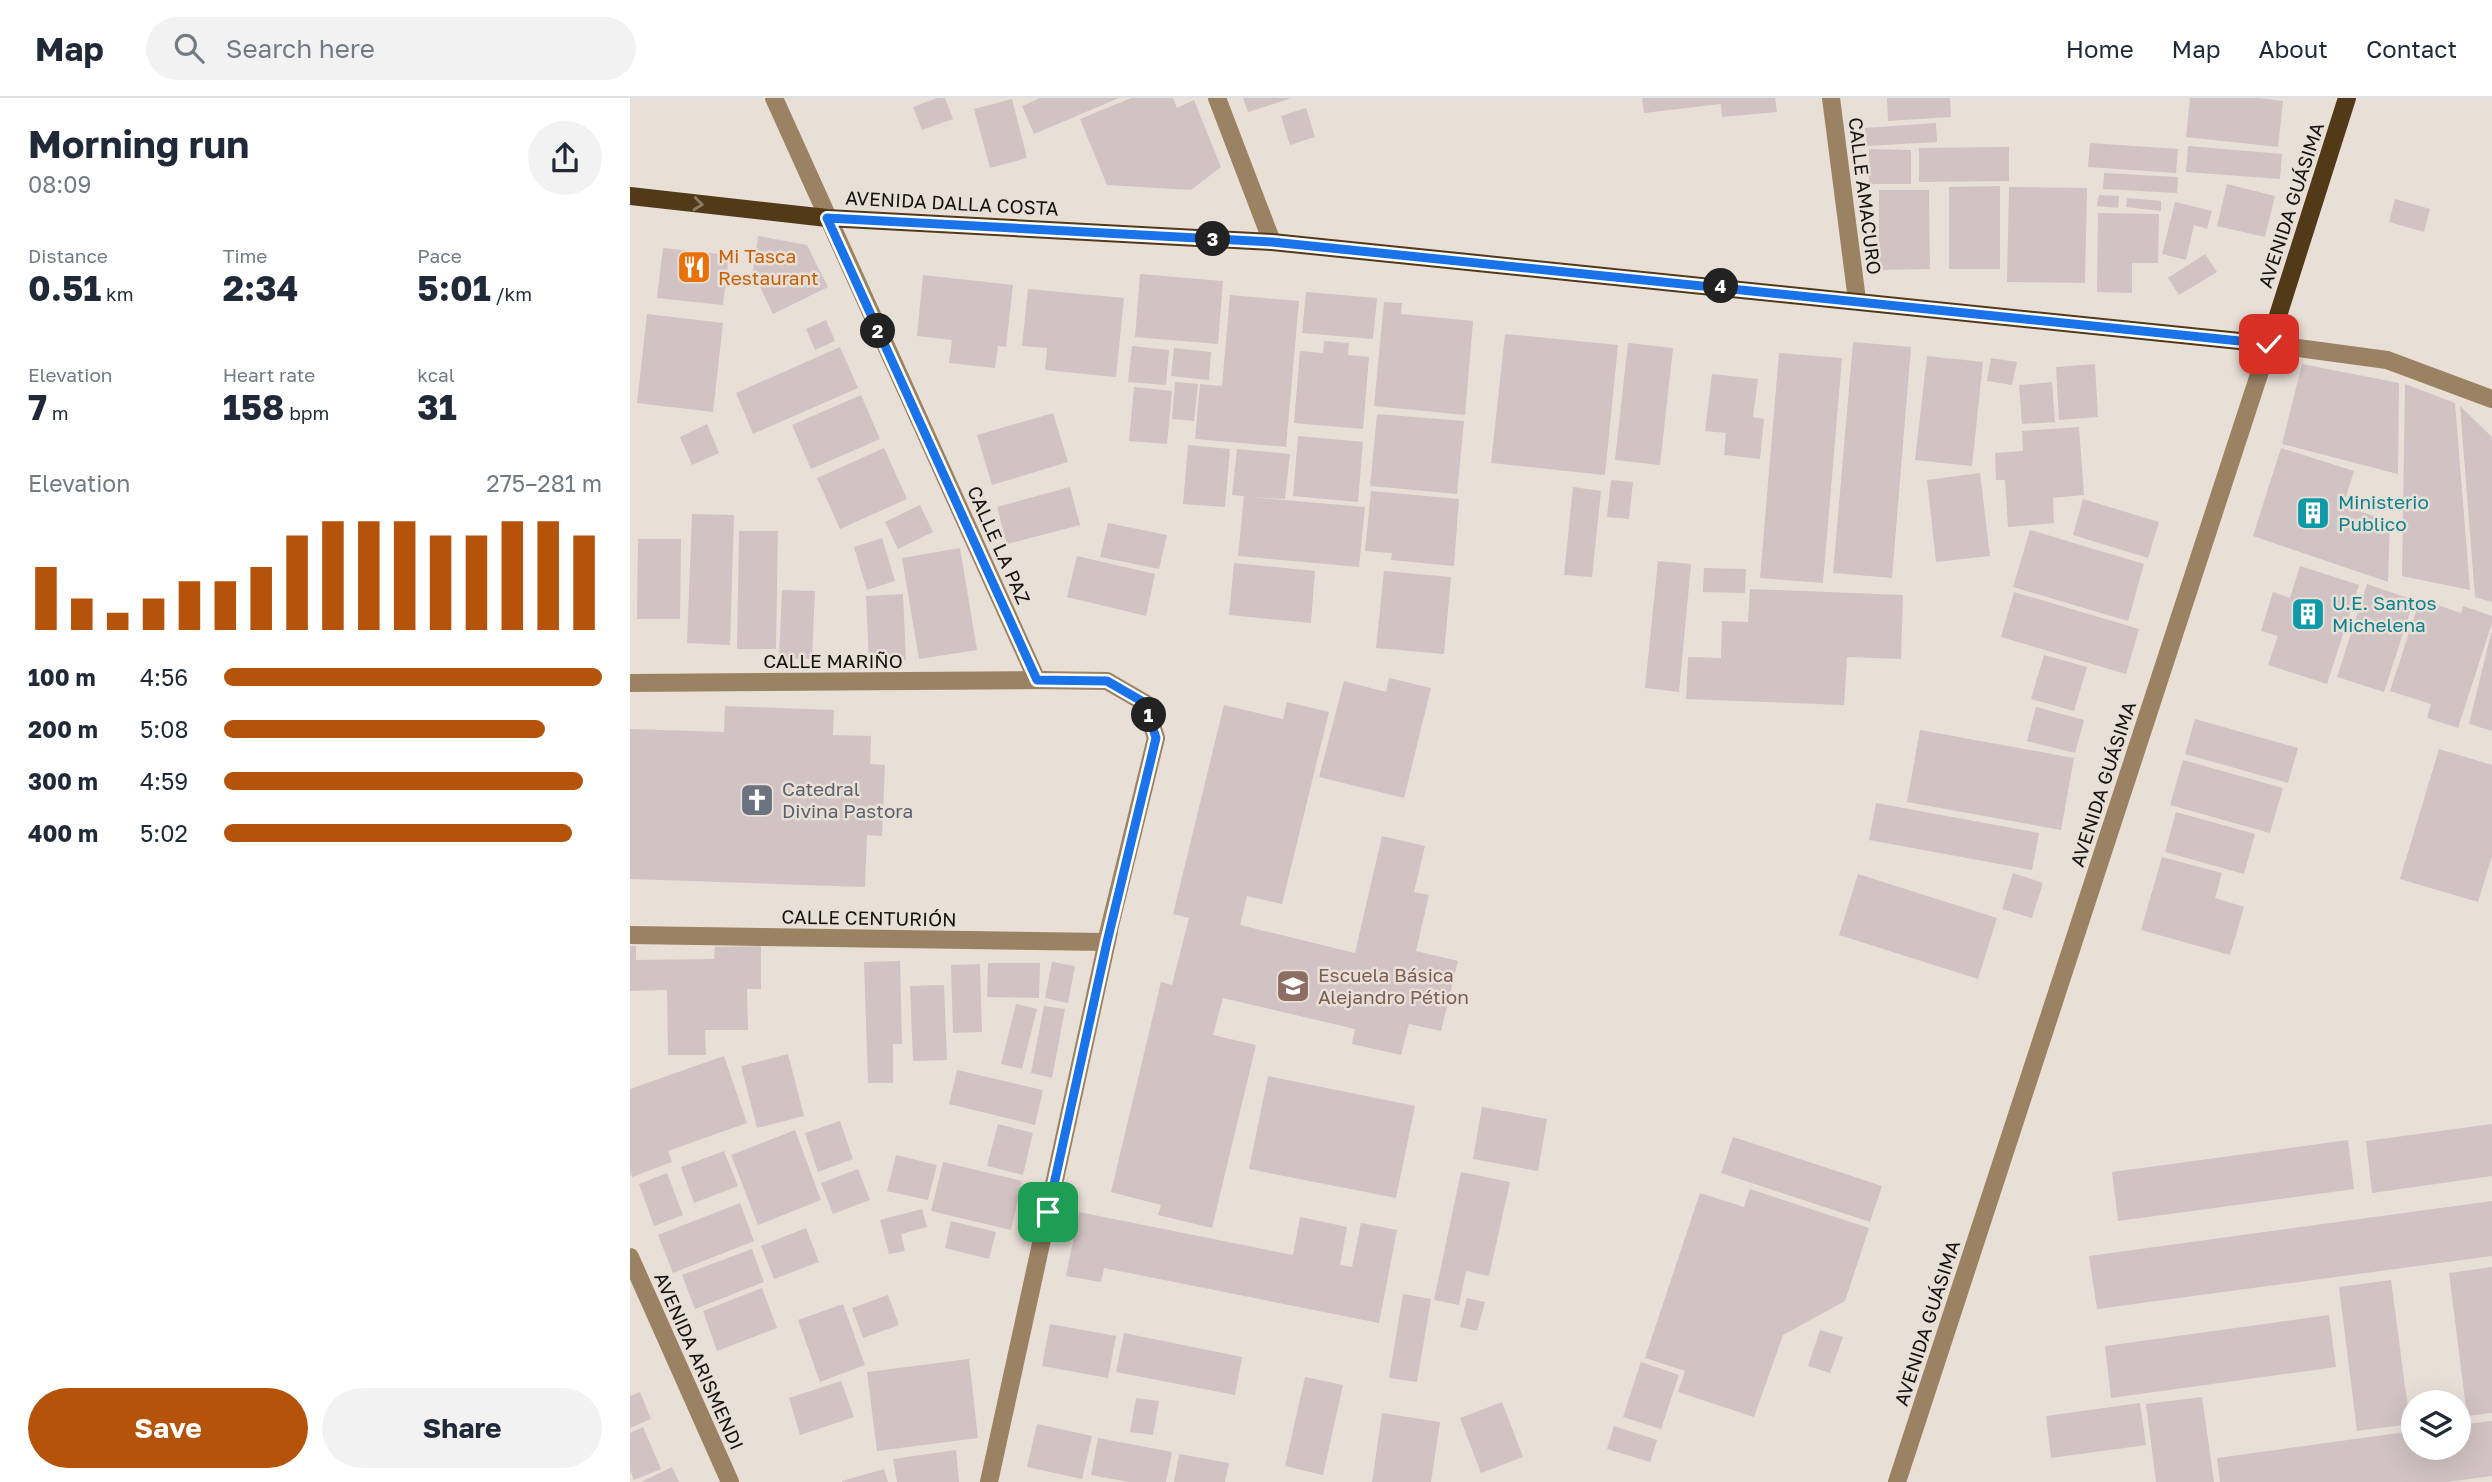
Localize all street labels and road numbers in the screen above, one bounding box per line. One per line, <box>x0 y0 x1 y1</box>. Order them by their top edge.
street label: CALLE AMACURO <box>1844 116 1887 276</box>
street label: AVENIDA GUÁSIMA <box>2253 119 2328 290</box>
street label: AVENIDA DALLA COSTA <box>845 185 1059 220</box>
street label: CALLE LA PAZ <box>963 482 1036 608</box>
street label: CALLE MARIÑO <box>763 649 903 672</box>
street label: AVENIDA GUÁSIMA <box>2065 698 2140 869</box>
street label: CALLE CENTURIÓN <box>781 904 957 931</box>
street label: AVENIDA GUÁSIMA <box>1889 1237 1964 1408</box>
street label: AVENIDA ARISMENDI <box>650 1269 749 1453</box>

